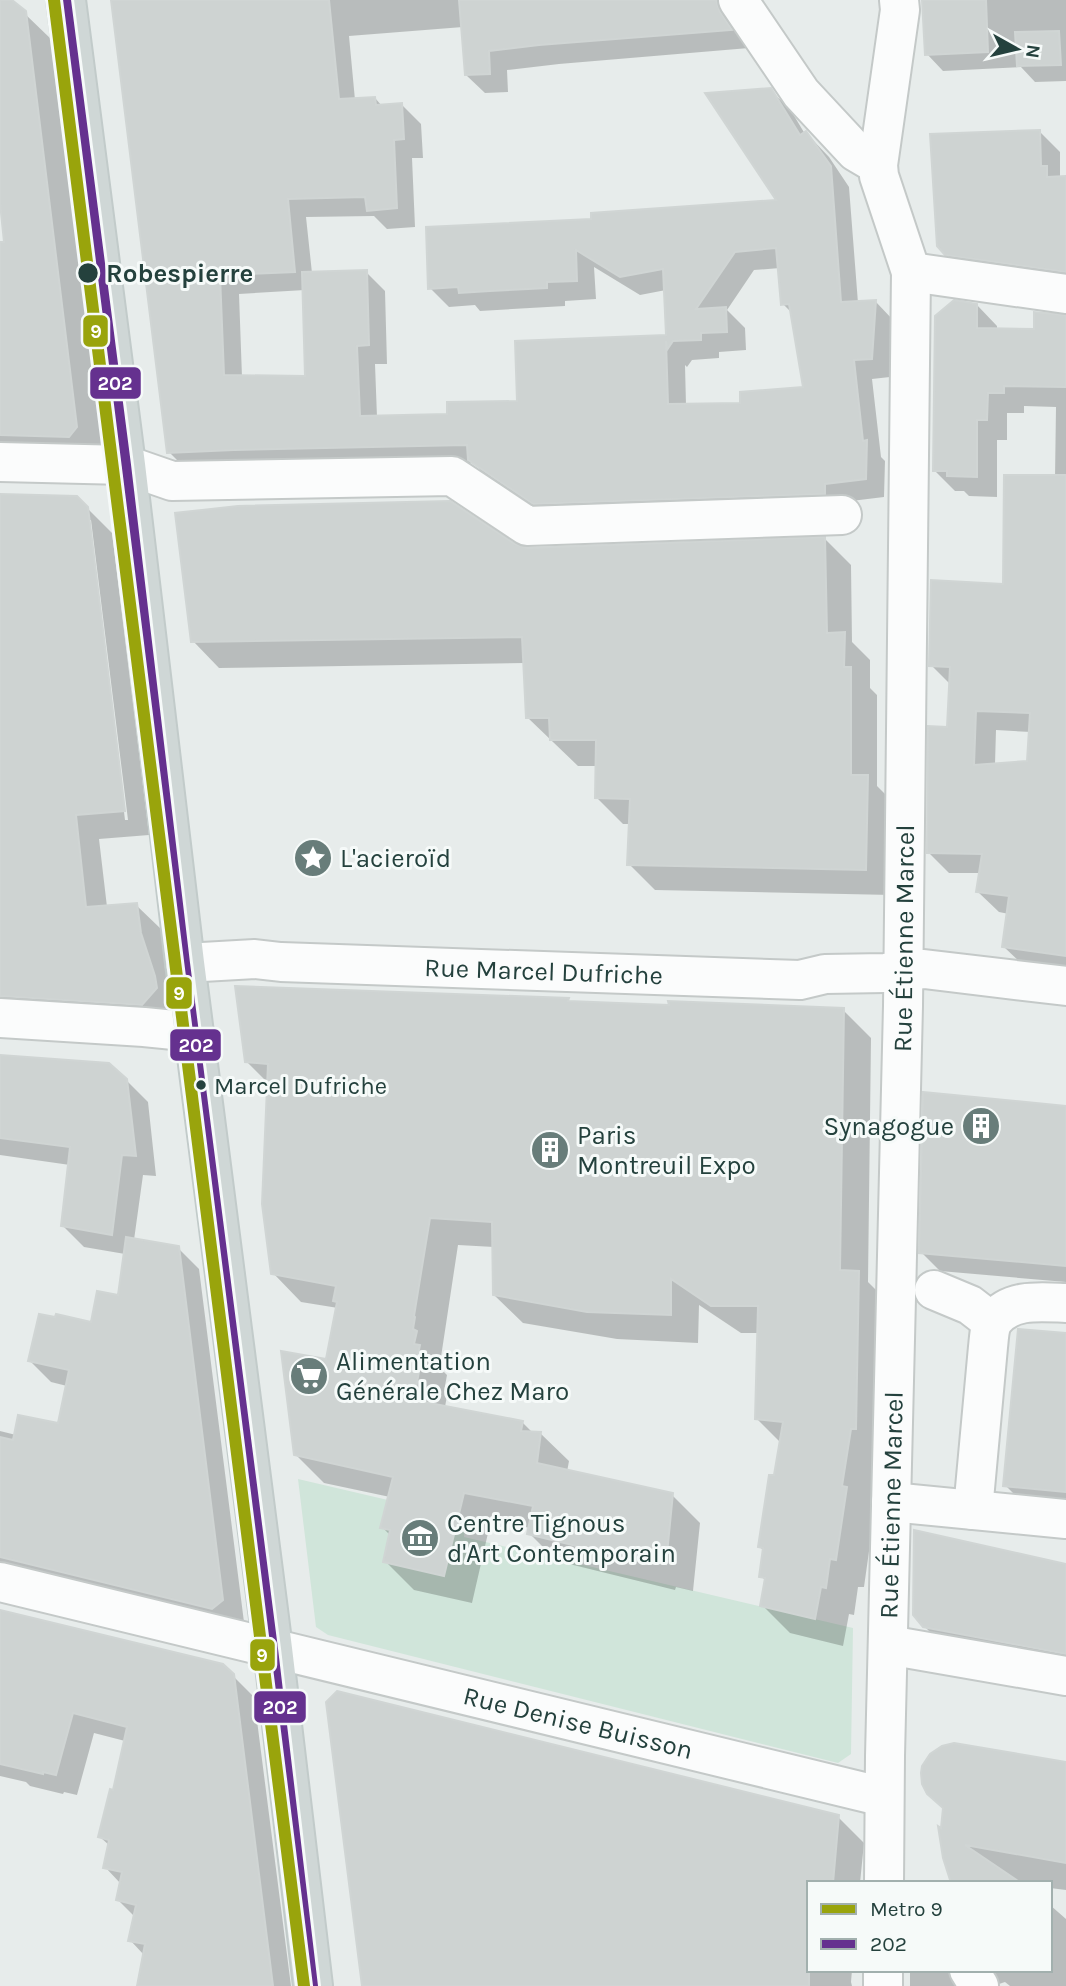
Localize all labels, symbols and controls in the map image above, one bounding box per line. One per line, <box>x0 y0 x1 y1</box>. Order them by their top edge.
north arrow <box>982 14 1052 84</box>
text: N <box>1021 43 1045 60</box>
place label: Robespierre <box>106 258 253 289</box>
marker: Robespierre <box>76 261 100 285</box>
line badge: 9 <box>82 314 109 348</box>
text: 9 <box>90 321 102 343</box>
line badge: 202 <box>89 366 142 400</box>
text: 202 <box>97 373 133 395</box>
street label: Rue Étienne Marcel <box>887 824 921 1052</box>
place icon: L'acieroïd <box>292 837 334 879</box>
place label: L'acieroïd <box>340 843 451 874</box>
street label: Rue Marcel Dufriche <box>424 952 663 991</box>
line badge: 9 <box>165 976 193 1010</box>
text: 9 <box>173 983 185 1005</box>
line badge: 202 <box>169 1028 222 1062</box>
text: 202 <box>178 1035 214 1057</box>
place label: Marcel Dufriche <box>214 1072 387 1100</box>
marker: Marcel Dufriche <box>194 1078 208 1092</box>
building icon: Synagogue <box>960 1105 1002 1147</box>
place label: Synagogue <box>824 1111 954 1142</box>
place label: Paris Montreuil Expo <box>577 1120 756 1181</box>
building icon: Paris Montreuil Expo <box>529 1129 571 1171</box>
place label: Alimentation Générale Chez Maro <box>336 1346 569 1407</box>
supermarket icon: Alimentation Générale Chez Maro <box>288 1355 330 1397</box>
street label: Rue Étienne Marcel <box>873 1391 910 1619</box>
place label: Centre Tignous d'Art Contemporain <box>447 1508 676 1569</box>
museum icon: Centre Tignous d'Art Contemporain <box>399 1517 441 1559</box>
line badge: 9 <box>249 1638 276 1672</box>
text: 9 <box>256 1645 268 1667</box>
street label: Rue Denise Buisson <box>460 1680 696 1766</box>
line badge: 202 <box>253 1690 307 1724</box>
text: 202 <box>262 1697 298 1719</box>
legend <box>807 1881 1052 1972</box>
text: Metro 9 <box>870 1897 943 1921</box>
text: 202 <box>870 1932 907 1956</box>

